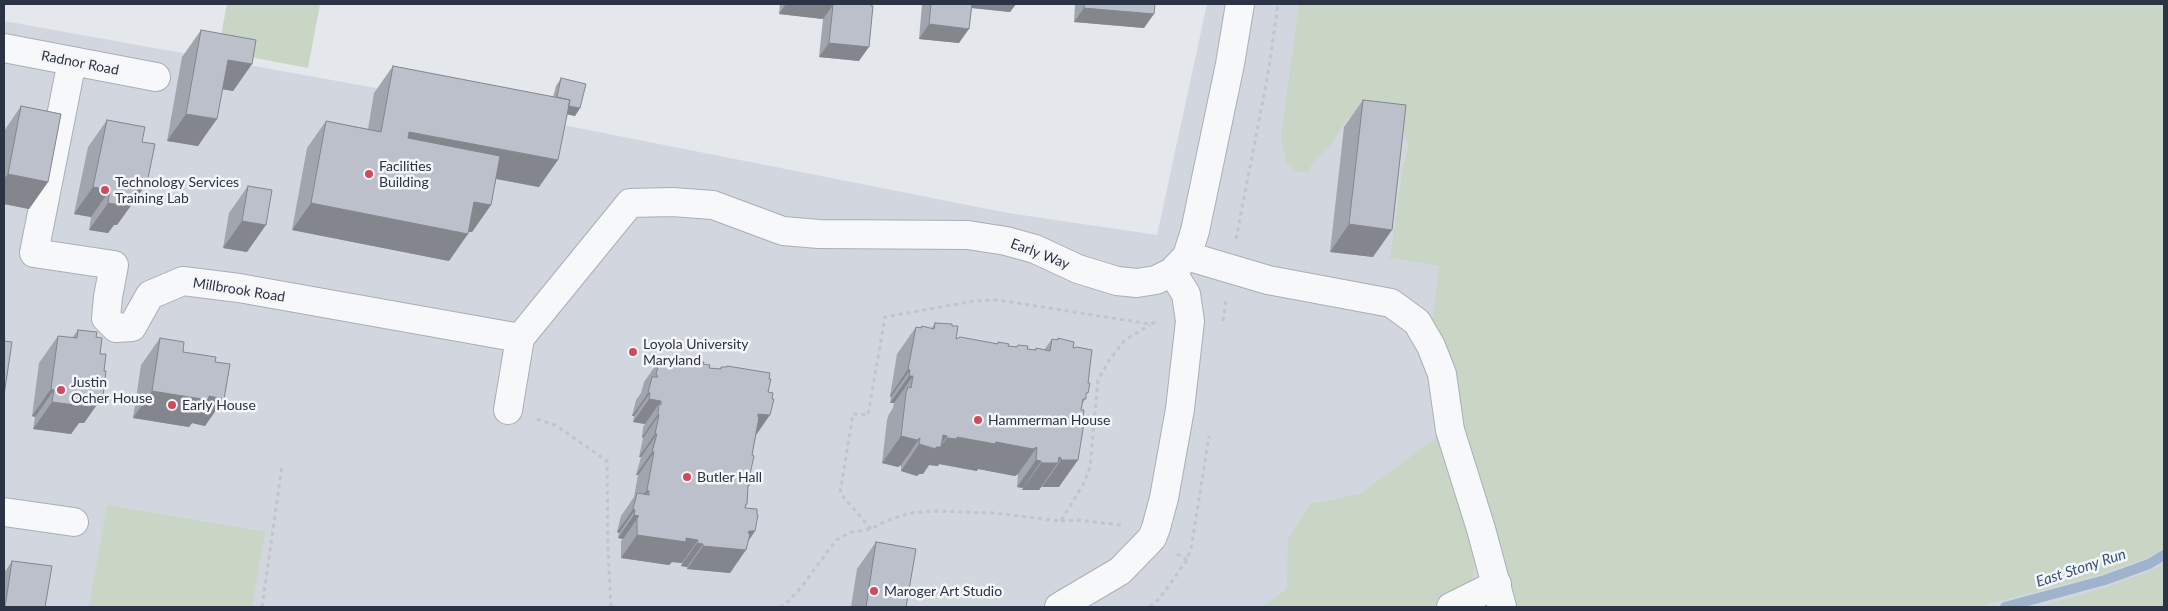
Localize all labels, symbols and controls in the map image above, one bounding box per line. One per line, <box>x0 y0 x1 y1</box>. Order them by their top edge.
street label: Radnor Road <box>40 47 120 79</box>
place label: Facilities Building <box>379 158 432 190</box>
marker: Facilities Building <box>363 168 375 180</box>
place label: Technology Services Training Lab <box>115 174 239 206</box>
marker: Technology Services Training Lab <box>99 184 111 196</box>
street label: Early Way <box>1008 235 1072 273</box>
street label: Millbrook Road <box>192 274 286 306</box>
place label: Loyola University Maryland <box>643 336 749 368</box>
marker: Loyola University Maryland <box>627 346 639 358</box>
place label: Justin Ocher House <box>71 374 152 407</box>
marker: Justin Ocher House <box>55 384 67 396</box>
place label: Early House <box>182 397 256 413</box>
marker: Early House <box>166 399 178 411</box>
place label: Hammerman House <box>988 412 1110 428</box>
marker: Hammerman House <box>972 414 984 426</box>
place label: Butler Hall <box>697 469 762 485</box>
marker: Butler Hall <box>681 471 693 483</box>
water label: East Stony Run <box>2034 545 2128 591</box>
place label: Maroger Art Studio <box>884 583 1002 599</box>
marker: Maroger Art Studio <box>868 585 880 597</box>

